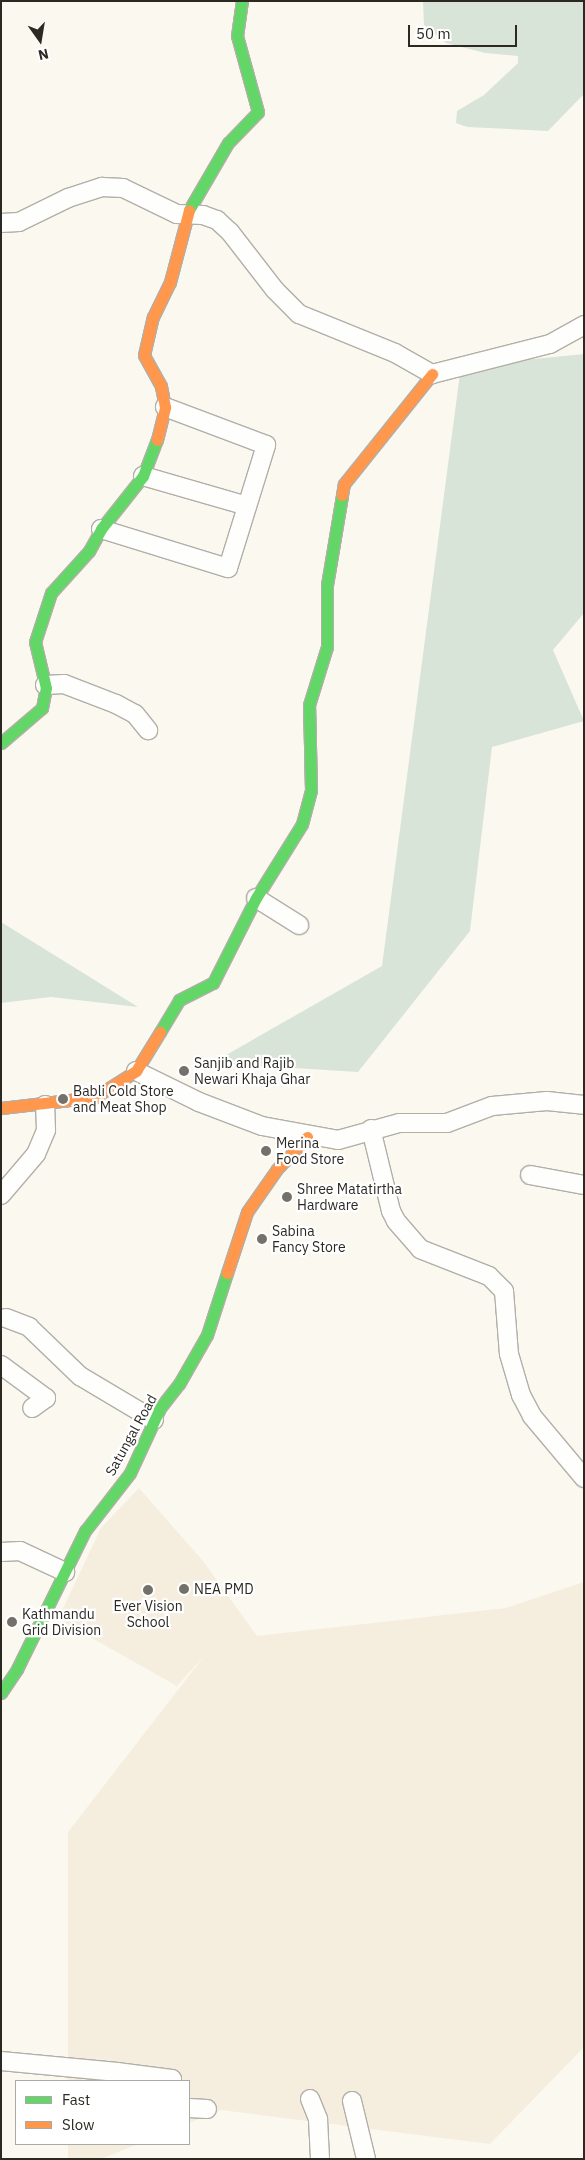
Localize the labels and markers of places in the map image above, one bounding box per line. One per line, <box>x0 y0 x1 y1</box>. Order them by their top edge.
place label: Sanjib and Rajib Newari Khaja Ghar <box>194 1055 310 1088</box>
marker: Sanjib and Rajib Newari Khaja Ghar <box>178 1065 190 1077</box>
place label: Babli Cold Store and Meat Shop <box>73 1083 174 1116</box>
marker: Babli Cold Store and Meat Shop <box>57 1093 69 1105</box>
place label: Merina Food Store <box>276 1135 344 1168</box>
marker: Merina Food Store <box>260 1145 272 1157</box>
place label: Shree Matatirtha Hardware <box>297 1181 402 1214</box>
marker: Shree Matatirtha Hardware <box>281 1191 293 1203</box>
place label: Sabina Fancy Store <box>272 1223 346 1256</box>
marker: Sabina Fancy Store <box>256 1233 268 1245</box>
place label: NEA PMD <box>194 1581 254 1597</box>
marker: NEA PMD <box>178 1583 190 1595</box>
marker: Ever Vision School <box>142 1584 154 1596</box>
place label: Ever Vision School <box>113 1598 183 1630</box>
place label: Kathmandu Grid Division <box>22 1606 101 1638</box>
marker: Kathmandu Grid Division <box>6 1616 18 1628</box>

